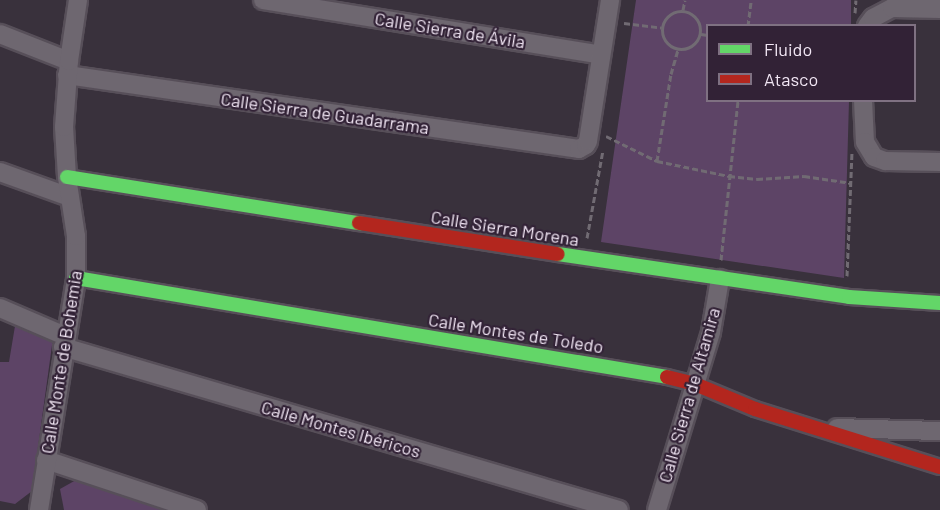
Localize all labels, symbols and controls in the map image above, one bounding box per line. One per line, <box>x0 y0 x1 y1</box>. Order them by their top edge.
street label: Calle Sierra de Ávila <box>373 7 527 53</box>
legend <box>706 24 916 102</box>
text: Fluido <box>764 38 812 60</box>
text: Atasco <box>764 68 818 90</box>
street label: Calle Sierra de Guadarrama <box>219 88 431 138</box>
street label: Calle Sierra Morena <box>429 206 581 250</box>
street label: Calle Monte de Bohemia <box>36 269 86 455</box>
street label: Calle Sierra de Altamira <box>654 305 724 485</box>
street label: Calle Montes de Toledo <box>427 308 605 358</box>
street label: Calle Montes Ibéricos <box>259 396 423 462</box>

